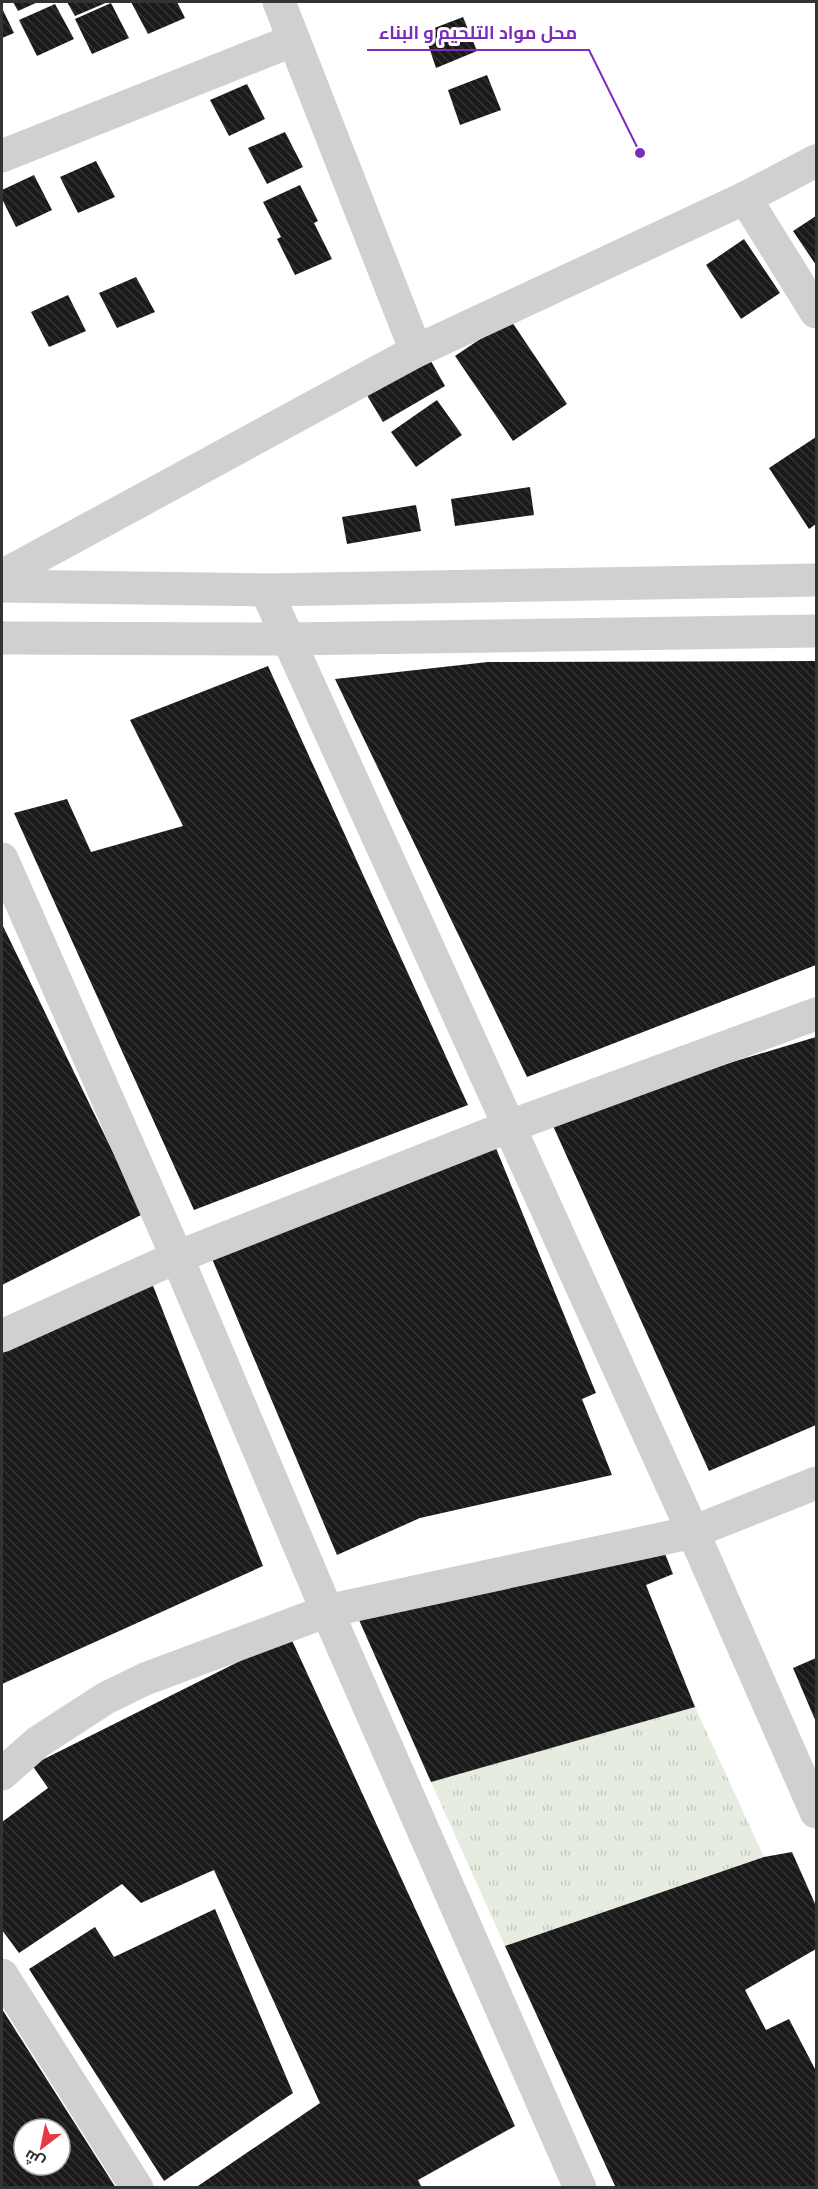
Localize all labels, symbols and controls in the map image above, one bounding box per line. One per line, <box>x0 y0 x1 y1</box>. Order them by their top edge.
callout: محل مواد التلحيم و البناء <box>367 14 589 50</box>
text: محل مواد التلحيم و البناء <box>379 22 577 45</box>
north arrow <box>12 2117 72 2177</box>
text: ش <box>21 2146 48 2173</box>

